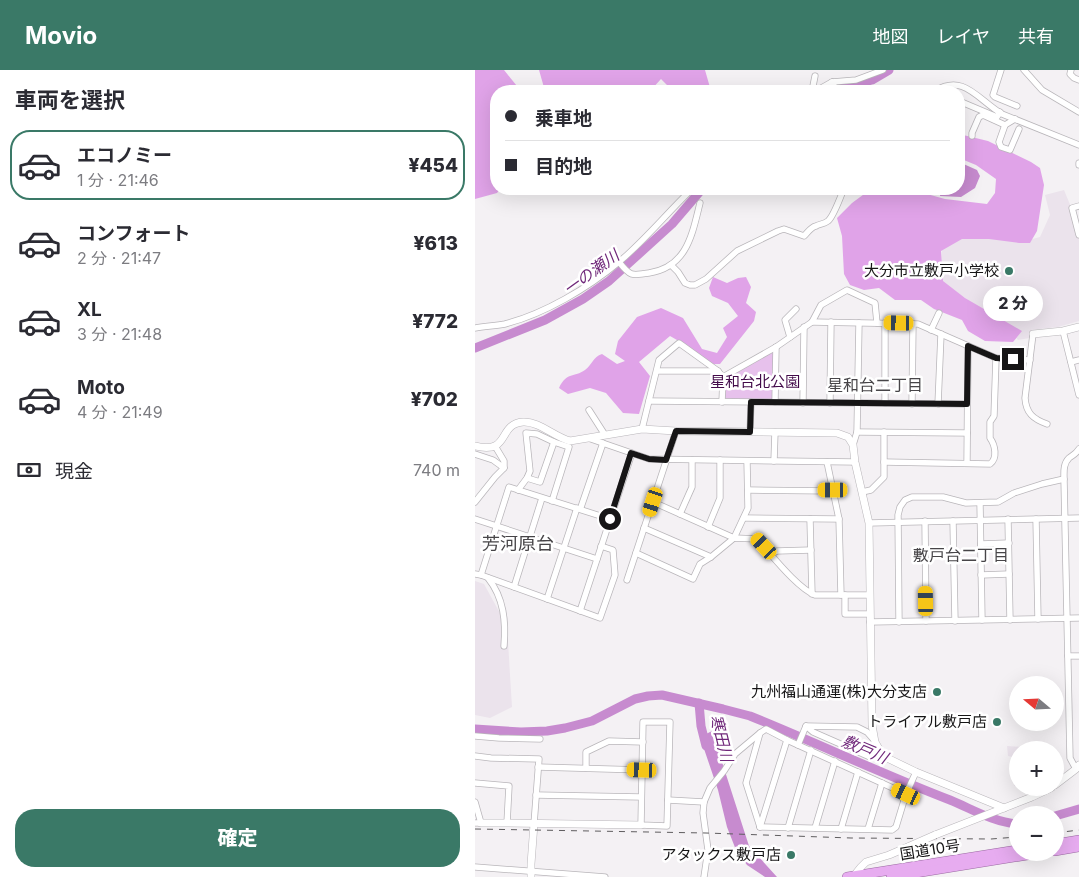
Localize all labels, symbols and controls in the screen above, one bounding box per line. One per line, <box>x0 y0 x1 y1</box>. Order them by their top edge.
text: Movio <box>25 21 97 50</box>
text: 地図 <box>873 26 909 47</box>
text: レイヤ <box>937 26 990 47</box>
text: 共有 <box>1018 26 1054 47</box>
text: 車両を選択 <box>15 87 125 113</box>
text: 乗車地 <box>535 107 592 130</box>
icon: car <box>17 143 62 188</box>
text: エコノミー <box>77 144 172 167</box>
text: ¥454 <box>408 154 458 177</box>
text: 目的地 <box>535 155 592 178</box>
text: 1 分 · 21:46 <box>77 170 159 190</box>
icon: car <box>17 221 62 266</box>
text: コンフォート <box>77 222 190 245</box>
text: ¥613 <box>414 232 458 255</box>
water label: 一の瀬川 <box>559 244 624 299</box>
text: 2 分 · 21:47 <box>77 248 161 268</box>
place label: 大分市立敷戸小学校 <box>864 261 999 280</box>
marker: 大分市立敷戸小学校 <box>1003 265 1015 277</box>
callout: 2 分 <box>983 286 1043 322</box>
text: 2 分 <box>998 293 1028 313</box>
text: XL <box>77 298 102 321</box>
icon: car <box>17 299 62 344</box>
text: ¥772 <box>412 310 458 333</box>
car <box>883 315 914 331</box>
text: 3 分 · 21:48 <box>77 324 162 344</box>
route end <box>1002 348 1024 370</box>
park label: 星和台北公園 <box>710 372 800 391</box>
district label: 星和台二丁目 <box>827 375 923 395</box>
text: Moto <box>77 376 125 399</box>
icon: car <box>17 377 62 422</box>
text: ¥702 <box>411 388 458 411</box>
text: 4 分 · 21:49 <box>77 402 163 422</box>
icon: cash <box>15 456 43 484</box>
text: 現金 <box>55 460 93 483</box>
text: 740 m <box>413 460 460 480</box>
car <box>818 483 848 498</box>
car <box>641 485 664 519</box>
route start <box>599 508 621 530</box>
car <box>748 530 779 562</box>
district label: 芳河原台 <box>482 533 554 554</box>
district label: 敷戸台二丁目 <box>913 545 1009 565</box>
car <box>918 586 933 616</box>
north arrow <box>1009 676 1064 731</box>
map controls <box>1009 676 1064 861</box>
place label: 九州福山通運(株)大分支店 <box>751 682 927 701</box>
marker: 九州福山通運(株)大分支店 <box>931 686 943 698</box>
water label: 寒田川 <box>706 712 738 766</box>
place label: トライアル敷戸店 <box>867 712 987 731</box>
marker: トライアル敷戸店 <box>991 716 1003 728</box>
water label: 敷戸川 <box>839 730 893 768</box>
button: + <box>1009 741 1064 796</box>
car <box>626 762 657 778</box>
car <box>889 781 922 807</box>
button: − <box>1009 806 1064 861</box>
button: 確定 <box>15 809 460 867</box>
street label: 国道10号 <box>899 835 961 864</box>
place label: アタックス敷戸店 <box>661 845 781 864</box>
marker: アタックス敷戸店 <box>785 849 797 861</box>

